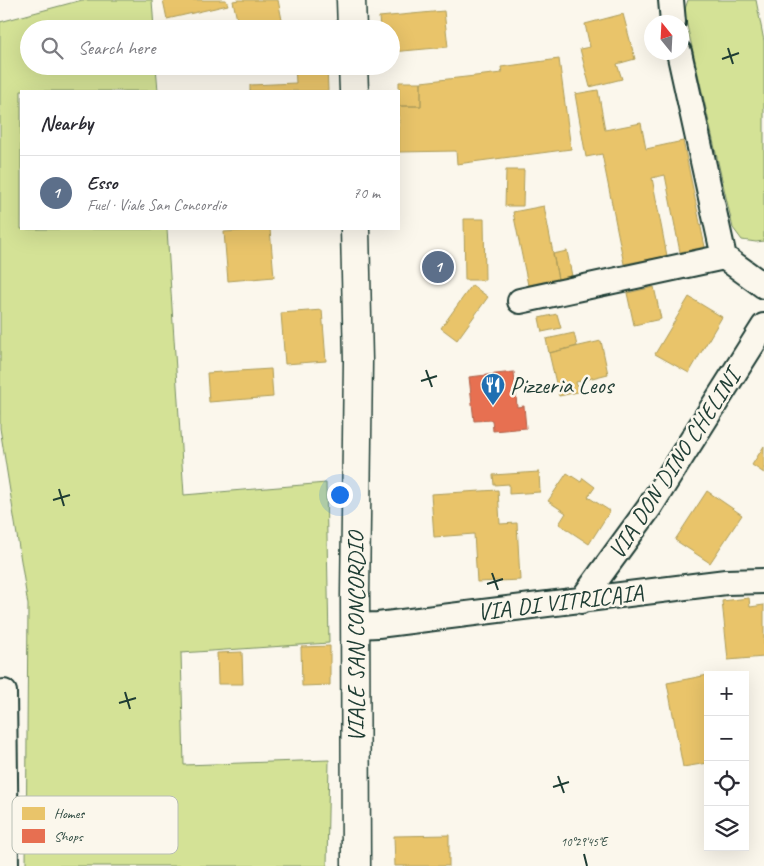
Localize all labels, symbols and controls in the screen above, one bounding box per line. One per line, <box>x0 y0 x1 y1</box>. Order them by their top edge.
north arrow <box>644 15 689 60</box>
search box <box>20 20 400 75</box>
icon: search <box>38 34 66 62</box>
text: Search here <box>78 36 155 60</box>
text: Nearby <box>40 110 93 136</box>
text: Esso <box>87 171 117 195</box>
text: 1 <box>52 183 60 203</box>
text: 70 m <box>353 183 380 203</box>
text: Fuel · Viale San Concordio <box>87 195 226 215</box>
pin: 1 <box>422 248 454 286</box>
street label: VIA DON DINO CHELINI <box>602 359 749 564</box>
place label: Pizzeria Leos <box>510 370 616 400</box>
restaurant icon: Pizzeria Leos <box>480 372 506 406</box>
your location <box>327 482 353 508</box>
street label: VIALE SAN CONCORDIO <box>341 530 371 742</box>
street label: VIA DI VITRICAIA <box>475 577 646 627</box>
map controls <box>704 671 749 851</box>
button: + <box>704 671 749 716</box>
button: − <box>704 716 749 761</box>
button: locate <box>704 761 749 806</box>
legend <box>12 796 178 854</box>
text: Homes <box>54 805 85 822</box>
button: layers <box>704 806 749 851</box>
text: Shops <box>54 828 84 845</box>
text: 10°29'45"E <box>561 834 609 850</box>

